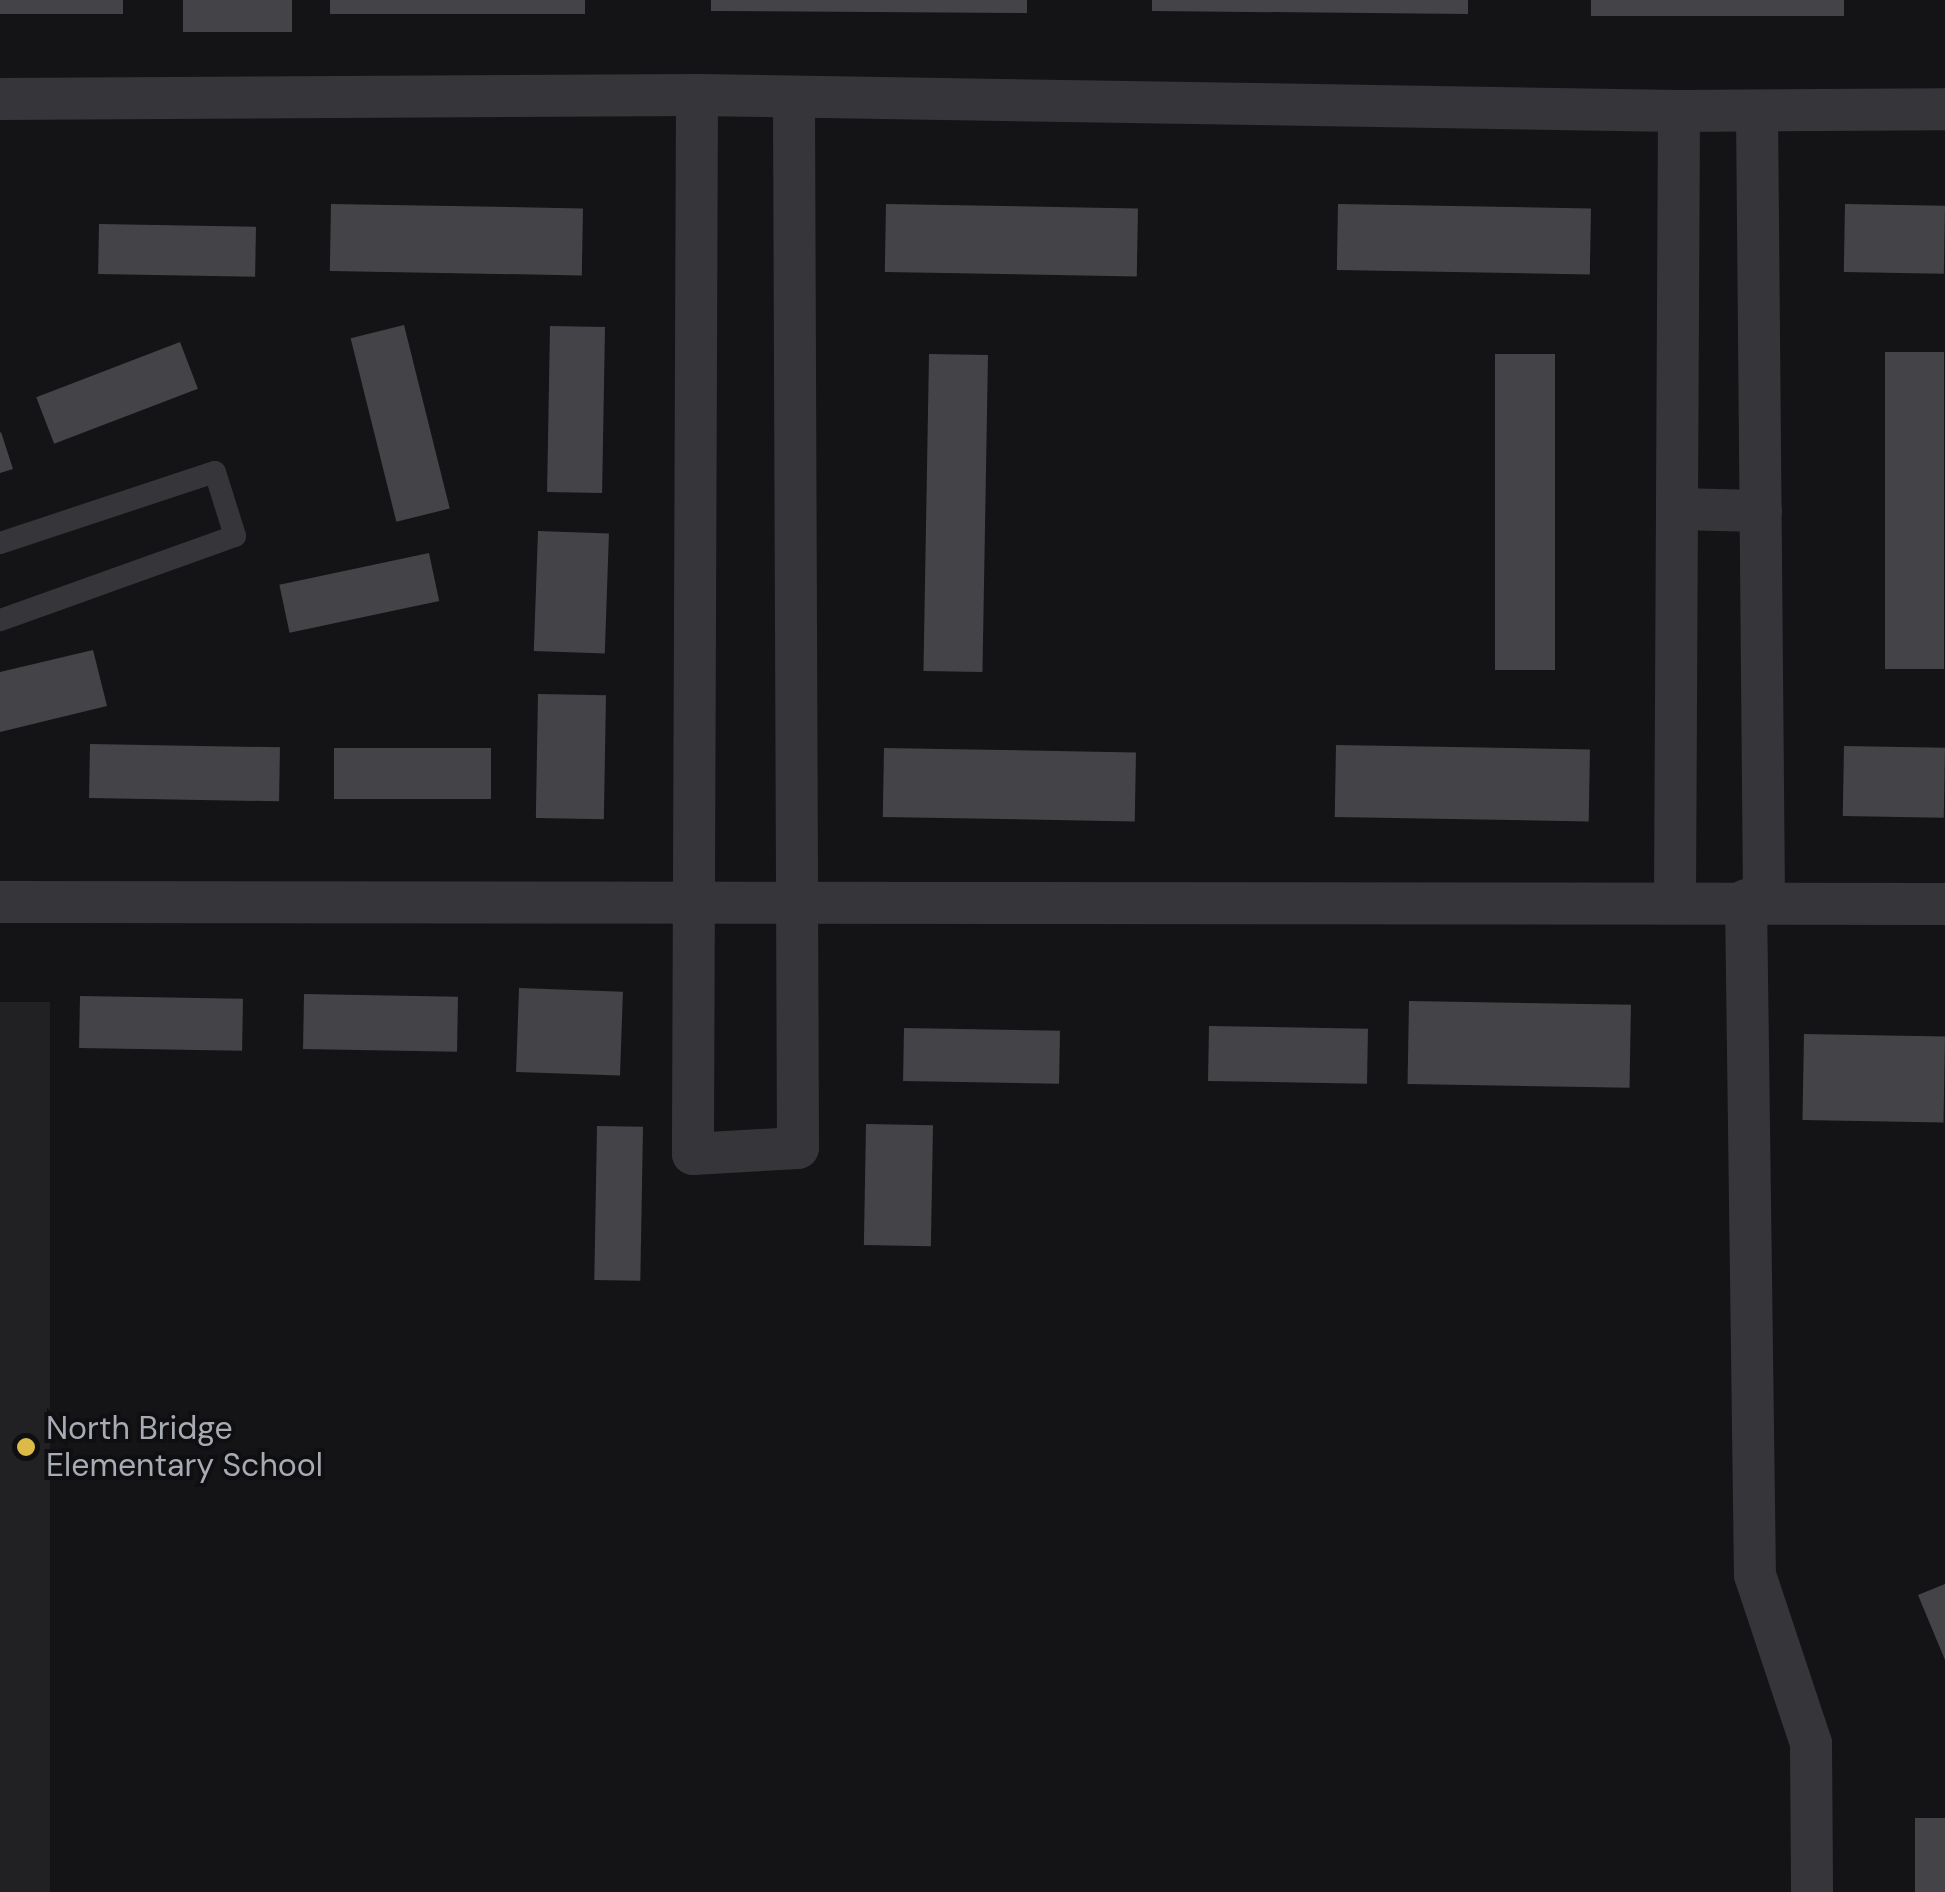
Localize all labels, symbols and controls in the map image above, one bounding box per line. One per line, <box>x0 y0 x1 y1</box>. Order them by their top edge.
place label: North Bridge Elementary School <box>46 1410 323 1485</box>
marker: North Bridge Elementary School <box>15 1436 37 1458</box>

